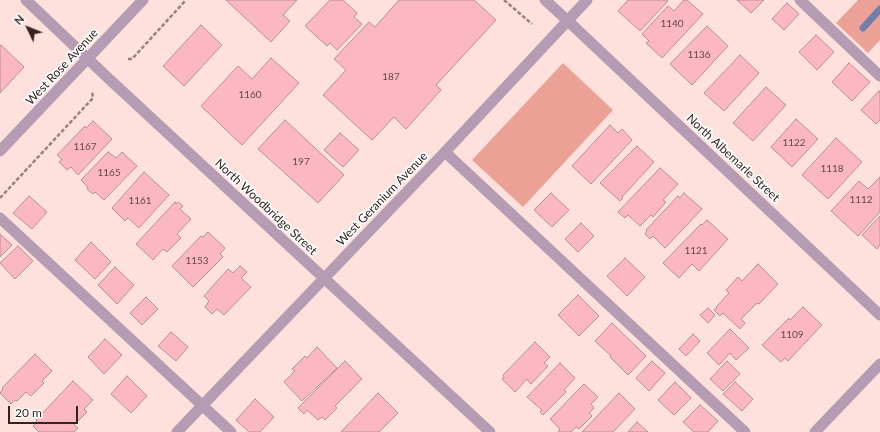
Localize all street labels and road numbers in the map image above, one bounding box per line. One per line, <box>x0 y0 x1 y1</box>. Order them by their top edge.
street label: West Rose Avenue <box>23 26 101 108</box>
street label: North Albemarle Street <box>683 111 783 205</box>
street label: West Geranium Avenue <box>333 149 431 249</box>
street label: North Woodbridge Street <box>212 156 320 258</box>

